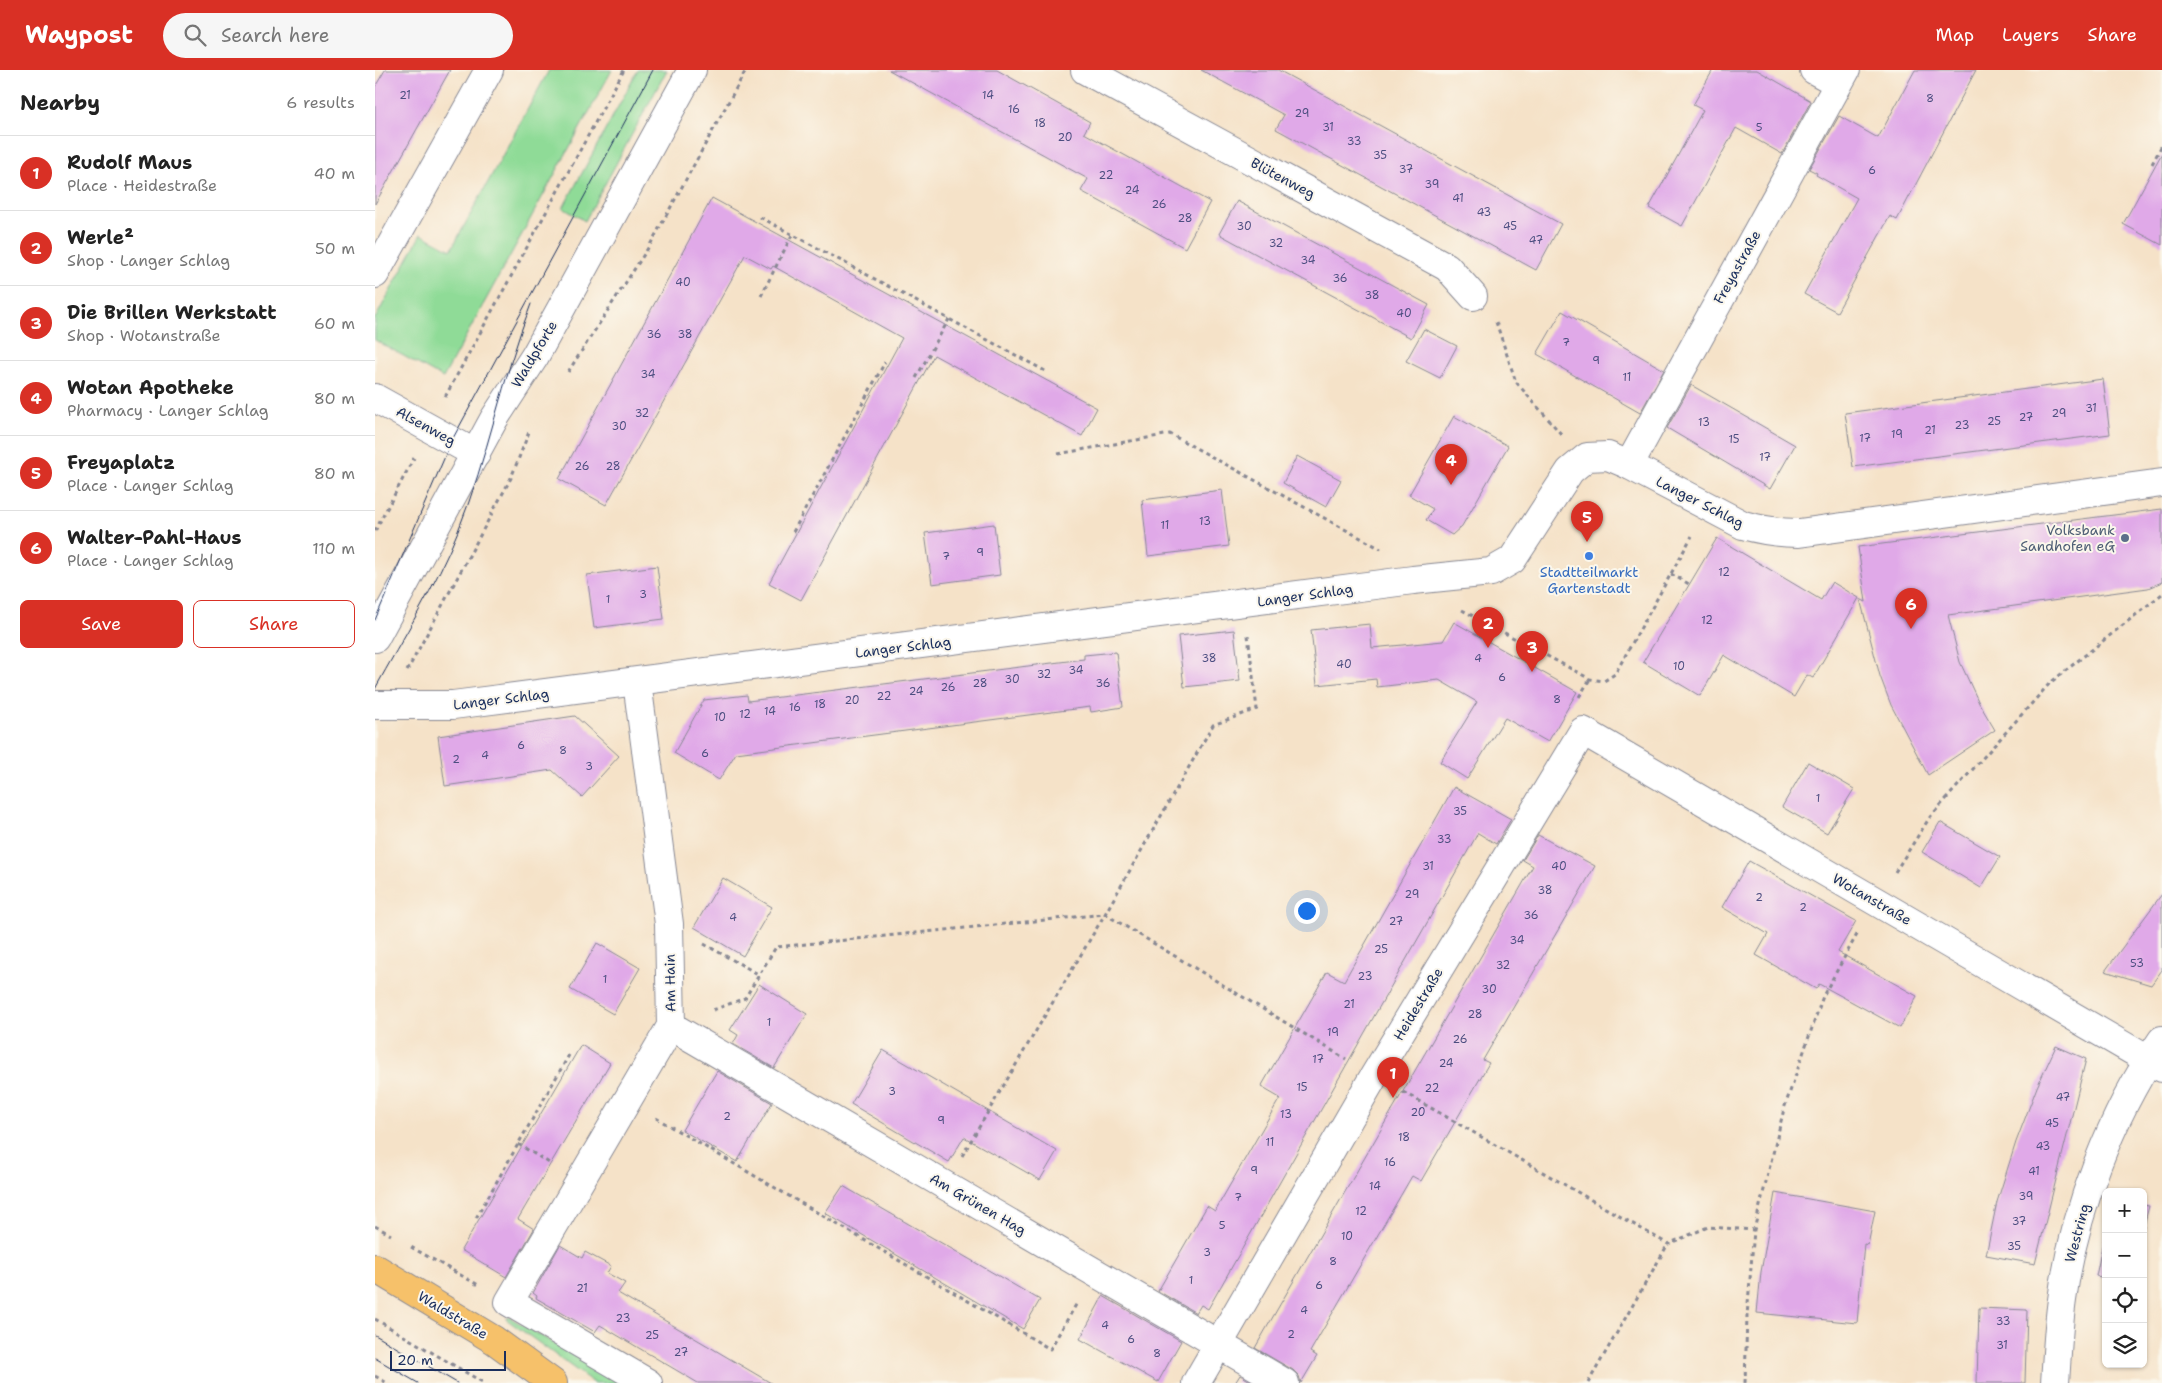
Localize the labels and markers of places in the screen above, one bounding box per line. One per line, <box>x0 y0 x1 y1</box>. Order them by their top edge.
pin: 4 <box>1435 444 1467 485</box>
pin: 5 <box>1571 501 1603 542</box>
place label: Volksbank Sandhofen eG <box>2020 521 2115 555</box>
marker: Volksbank Sandhofen eG <box>2119 532 2131 544</box>
marker: Stadtteilmarkt Gartenstadt <box>1583 550 1595 562</box>
place label: Stadtteilmarkt Gartenstadt <box>1540 563 1638 597</box>
pin: 6 <box>1895 588 1927 629</box>
pin: 2 <box>1472 607 1504 648</box>
pin: 3 <box>1516 631 1548 672</box>
pin: 1 <box>1377 1057 1409 1098</box>

